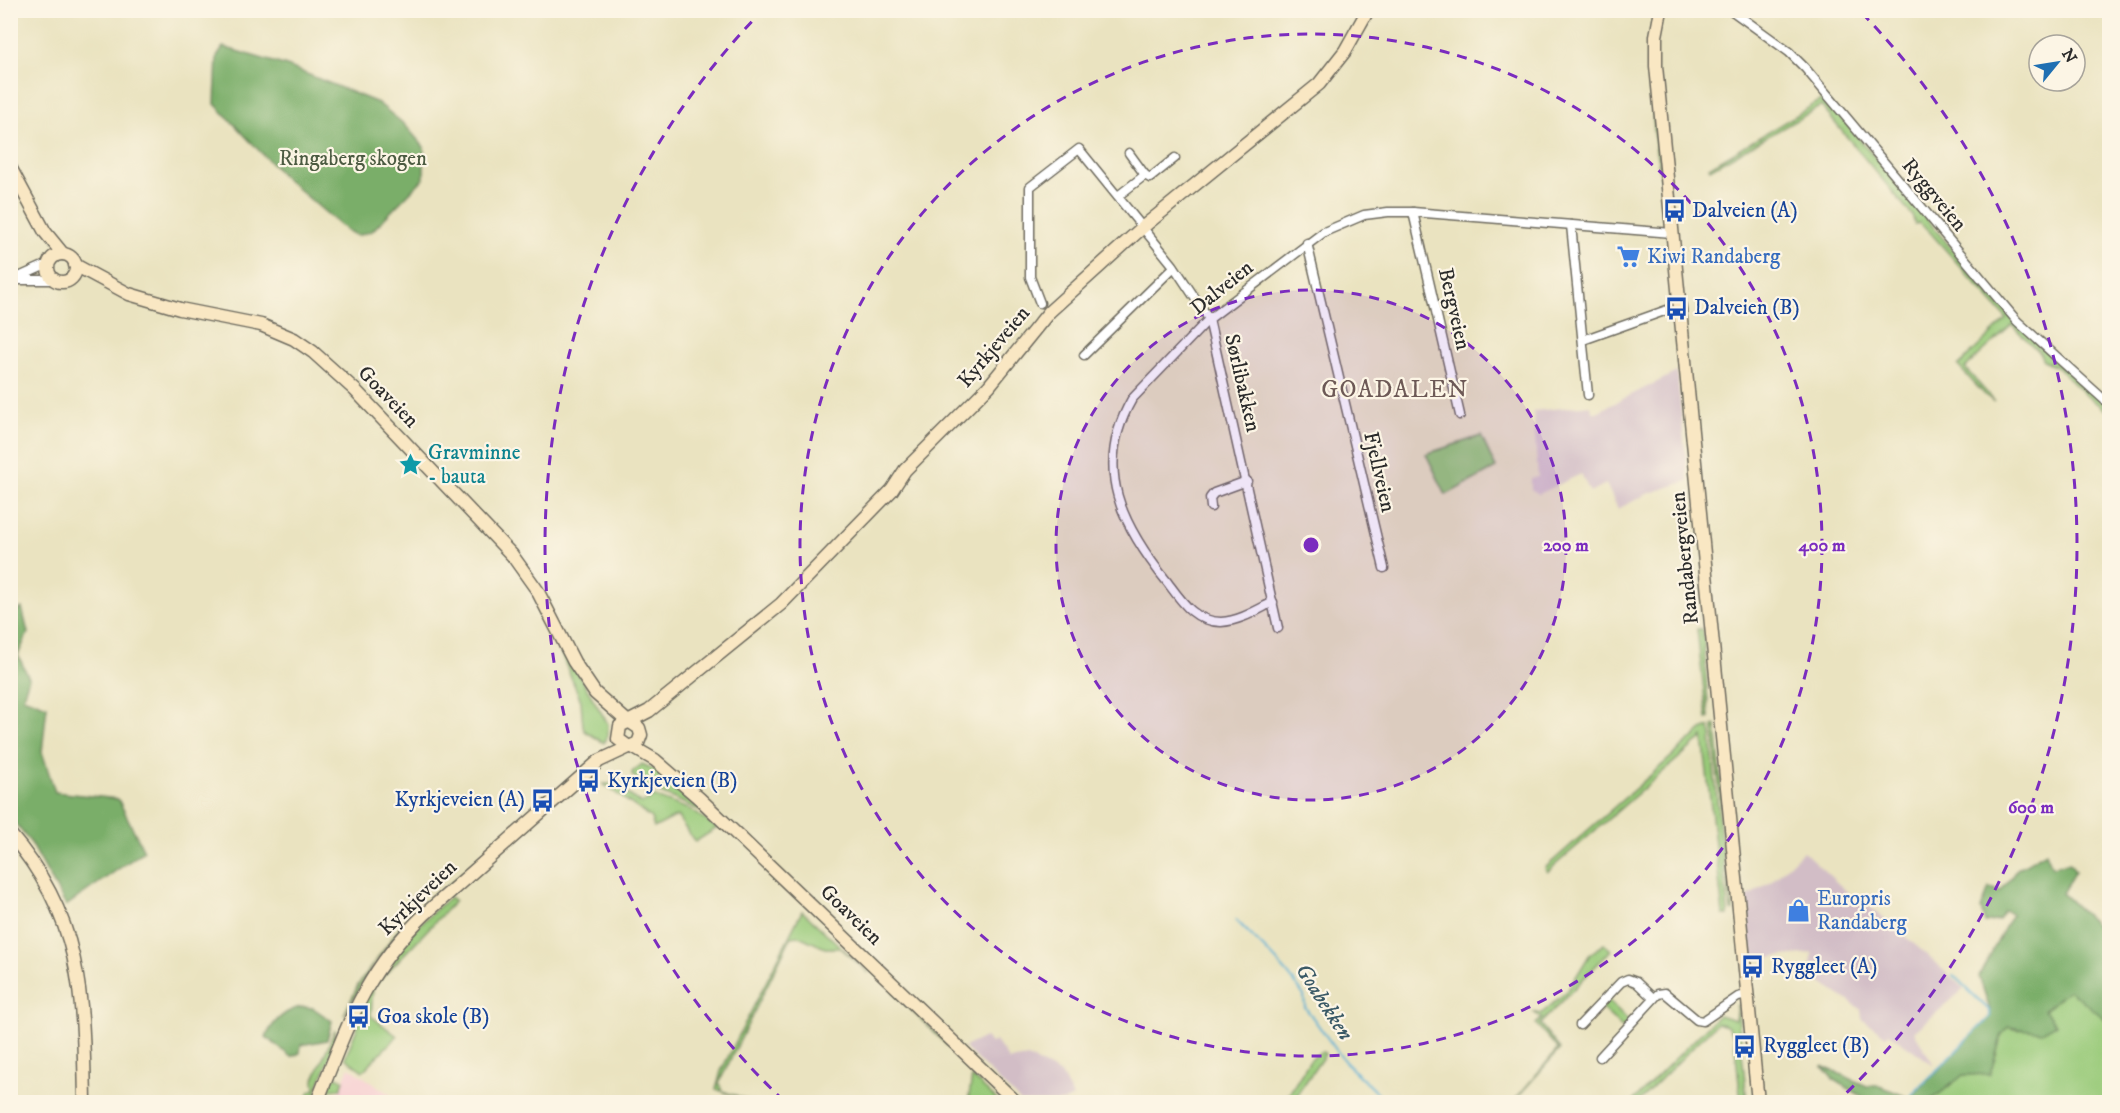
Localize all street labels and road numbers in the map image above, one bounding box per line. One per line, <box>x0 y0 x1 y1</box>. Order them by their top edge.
street label: Ryggveien <box>1896 153 1972 237</box>
street label: Dalveien <box>1185 255 1259 321</box>
street label: Bergveien <box>1432 265 1476 353</box>
street label: Kyrkjeveien <box>952 301 1036 393</box>
street label: Sørlibakken <box>1218 332 1266 434</box>
street label: Goaveien <box>352 360 424 434</box>
street label: Fjellveien <box>1357 429 1401 515</box>
street label: Randabergveien <box>1665 490 1705 626</box>
street label: Kyrkjeveien <box>373 854 463 942</box>
street label: Goaveien <box>814 879 888 951</box>

